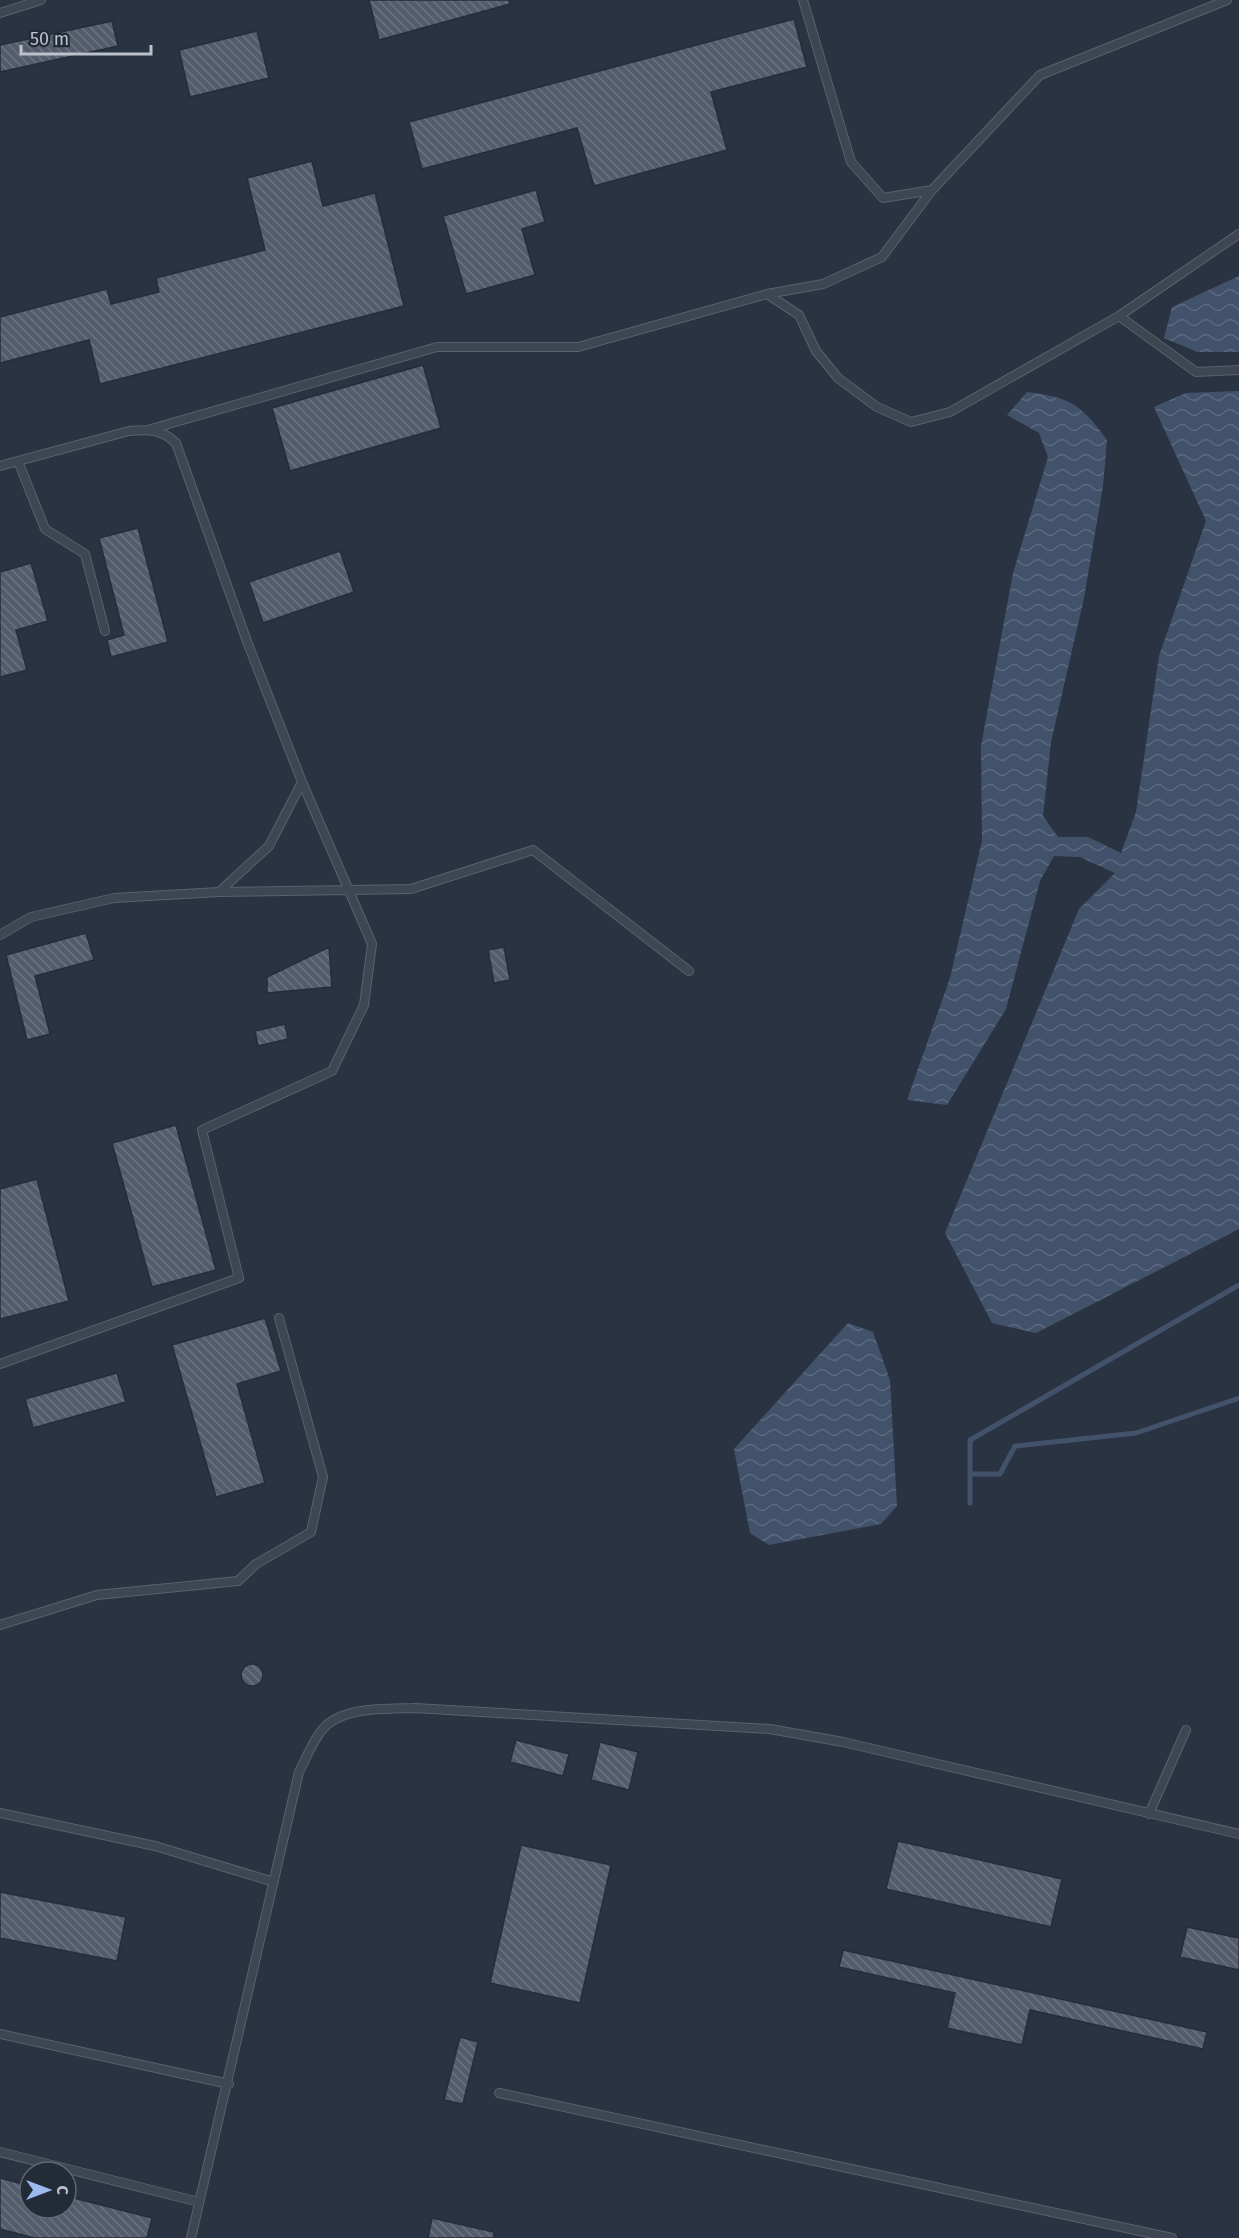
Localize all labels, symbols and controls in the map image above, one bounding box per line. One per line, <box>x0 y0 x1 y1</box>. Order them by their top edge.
scale bar <box>21 18 152 56</box>
text: 50 m <box>30 28 69 50</box>
north arrow <box>18 2160 78 2220</box>
text: С <box>53 2185 72 2195</box>

